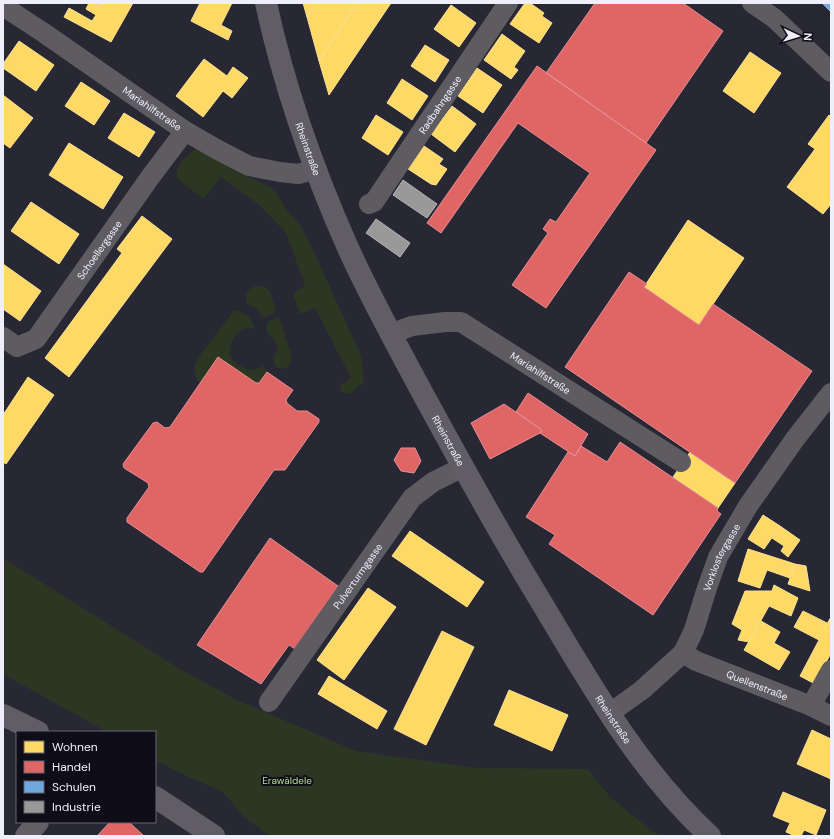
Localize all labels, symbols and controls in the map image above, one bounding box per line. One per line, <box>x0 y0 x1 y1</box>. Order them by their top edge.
north arrow <box>778 16 818 56</box>
text: N <box>801 32 815 41</box>
street label: Radbahngasse <box>415 73 464 136</box>
street label: Mariahilfstraße <box>120 83 185 134</box>
street label: Rheinstraße <box>293 121 324 178</box>
street label: Schoellergasse <box>74 217 124 282</box>
street label: Mariahilfstraße <box>508 349 574 397</box>
street label: Rheinstraße <box>429 413 468 468</box>
street label: Vorklostergasse <box>700 521 743 593</box>
street label: Pulverturmgasse <box>330 540 385 611</box>
street label: Quellenstraße <box>725 667 790 703</box>
street label: Rheinstraße <box>593 693 635 746</box>
legend <box>16 731 156 823</box>
text: Wohnen <box>52 739 98 755</box>
text: Handel <box>52 759 91 775</box>
park label: Erawäldele <box>262 774 312 787</box>
text: Schulen <box>52 779 96 795</box>
text: Industrie <box>52 799 101 815</box>

